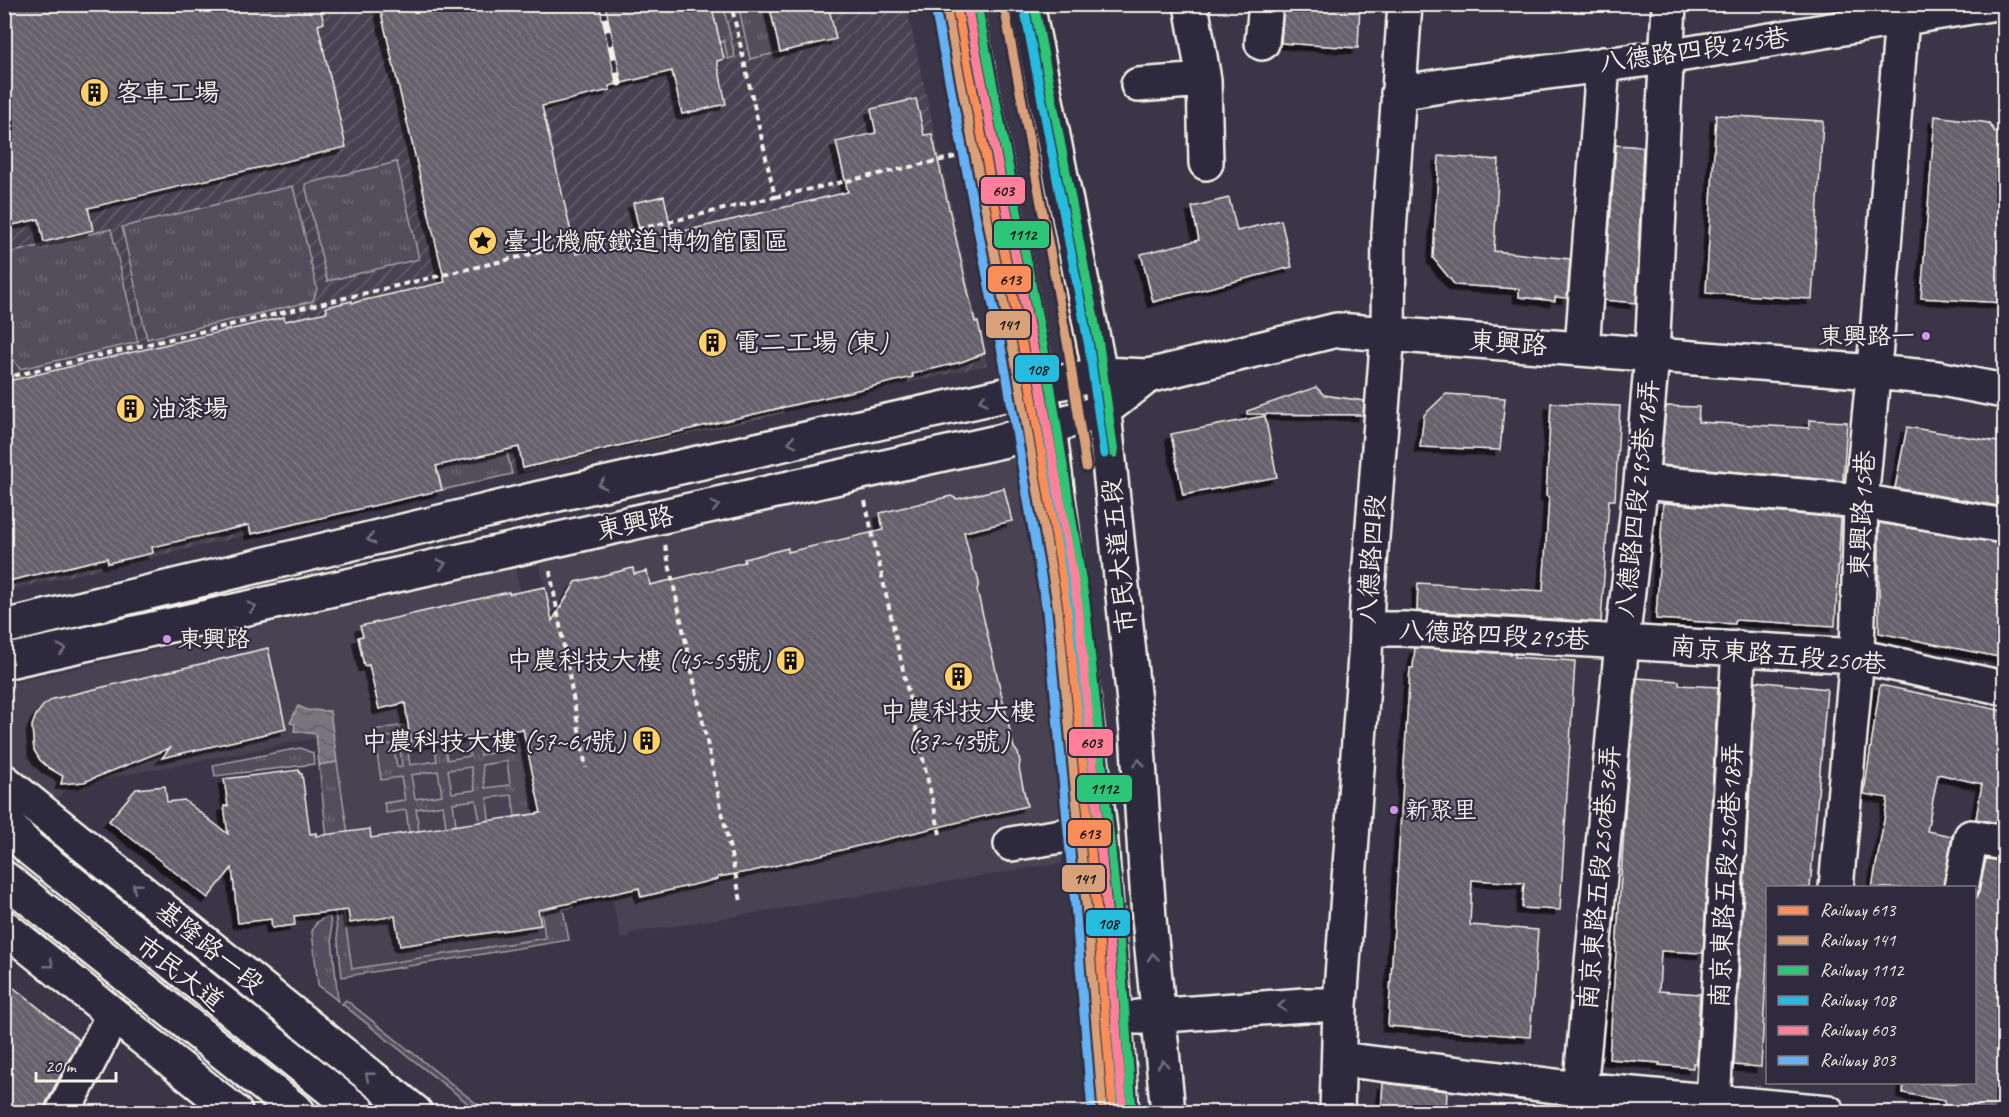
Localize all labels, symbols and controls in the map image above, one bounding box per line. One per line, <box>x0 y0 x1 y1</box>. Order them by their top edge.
street label: 八德路四段245巷 <box>1597 20 1791 80</box>
building icon: 客車工場 <box>79 76 111 108</box>
place label: 客車工場 <box>116 76 220 109</box>
line badge: 603 <box>980 176 1026 205</box>
text: 603 <box>992 181 1016 201</box>
line badge: 1112 <box>993 220 1050 249</box>
place icon: 臺北機廠鐵道博物館園區 <box>466 225 498 257</box>
place label: 臺北機廠鐵道博物館園區 <box>503 225 789 258</box>
text: 1112 <box>1008 225 1038 245</box>
line badge: 613 <box>987 265 1032 293</box>
text: 613 <box>999 270 1023 290</box>
line badge: 141 <box>985 310 1031 339</box>
text: 141 <box>997 315 1021 335</box>
place label: 東興路一 <box>1819 321 1915 351</box>
street label: 東興路 <box>1468 324 1548 362</box>
building icon: 電二工場 (東) <box>697 326 729 358</box>
place label: 電二工場 (東) <box>734 326 889 359</box>
marker: 東興路一 <box>1920 330 1932 342</box>
line badge: 108 <box>1014 354 1060 383</box>
text: 108 <box>1026 360 1050 380</box>
street label: 八德路四段295巷18弄 <box>1608 377 1666 619</box>
building icon: 油漆場 <box>114 392 146 424</box>
place label: 油漆場 <box>151 392 229 425</box>
one-way arrow <box>978 392 988 405</box>
one-way arrow <box>788 435 798 448</box>
street label: 東興路15巷 <box>1842 450 1882 578</box>
one-way arrow <box>597 477 607 490</box>
street label: 市民大道五段 <box>1094 477 1144 635</box>
street label: 八德路四段 <box>1350 493 1392 625</box>
street label: 東興路 <box>593 499 677 547</box>
one-way arrow <box>710 500 720 513</box>
one-way arrow <box>367 531 377 544</box>
one-way arrow <box>437 559 447 572</box>
one-way arrow <box>247 601 257 614</box>
street label: 八德路四段295巷 <box>1398 614 1590 656</box>
place label: 東興路 <box>178 624 250 654</box>
street label: 南京東路五段250巷 <box>1668 629 1888 681</box>
marker: 東興路 <box>161 633 173 645</box>
one-way arrow <box>56 644 66 657</box>
place label: 中農科技大樓 (45~55號) <box>506 644 771 677</box>
building icon: 中農科技大樓 (45~55號) <box>775 644 807 676</box>
building icon: 中農科技大樓 (37~43號) <box>942 661 974 693</box>
place label: 中農科技大樓 (37~43號) <box>880 695 1036 758</box>
place label: 中農科技大樓 (57~61號) <box>361 725 626 758</box>
building icon: 中農科技大樓 (57~61號) <box>630 725 662 757</box>
line badge: 603 <box>1068 728 1114 757</box>
text: 603 <box>1080 733 1104 753</box>
street label: 南京東路五段250巷18弄 <box>1703 741 1749 1009</box>
street label: 南京東路五段250巷36弄 <box>1571 743 1627 1011</box>
one-way arrow <box>1132 758 1145 767</box>
line badge: 1112 <box>1076 774 1133 803</box>
text: 1112 <box>1090 779 1120 799</box>
place label: 新聚里 <box>1405 795 1477 825</box>
marker: 新聚里 <box>1388 804 1400 816</box>
line badge: 613 <box>1067 819 1112 847</box>
text: 613 <box>1078 824 1102 844</box>
line badge: 141 <box>1061 864 1106 893</box>
text: 141 <box>1073 869 1097 889</box>
one-way arrow <box>132 884 143 895</box>
legend <box>1766 886 1976 1084</box>
street label: 基隆路一段 <box>149 893 271 1001</box>
text: Railway 613 <box>1820 899 1897 921</box>
line badge: 108 <box>1085 909 1131 937</box>
text: 108 <box>1097 914 1121 934</box>
street label: 市民大道 <box>129 928 231 1018</box>
text: Railway 141 <box>1820 929 1896 951</box>
one-way arrow <box>1147 952 1160 962</box>
one-way arrow <box>43 956 54 967</box>
text: Railway 1112 <box>1820 959 1905 981</box>
text: Railway 108 <box>1820 989 1897 1011</box>
one-way arrow <box>1277 1000 1286 1013</box>
text: Railway 603 <box>1820 1019 1897 1041</box>
scale bar <box>36 1045 116 1083</box>
text: Railway 803 <box>1820 1049 1897 1071</box>
text: 20 m <box>45 1055 78 1077</box>
one-way arrow <box>1157 1059 1170 1068</box>
one-way arrow <box>365 1072 376 1083</box>

